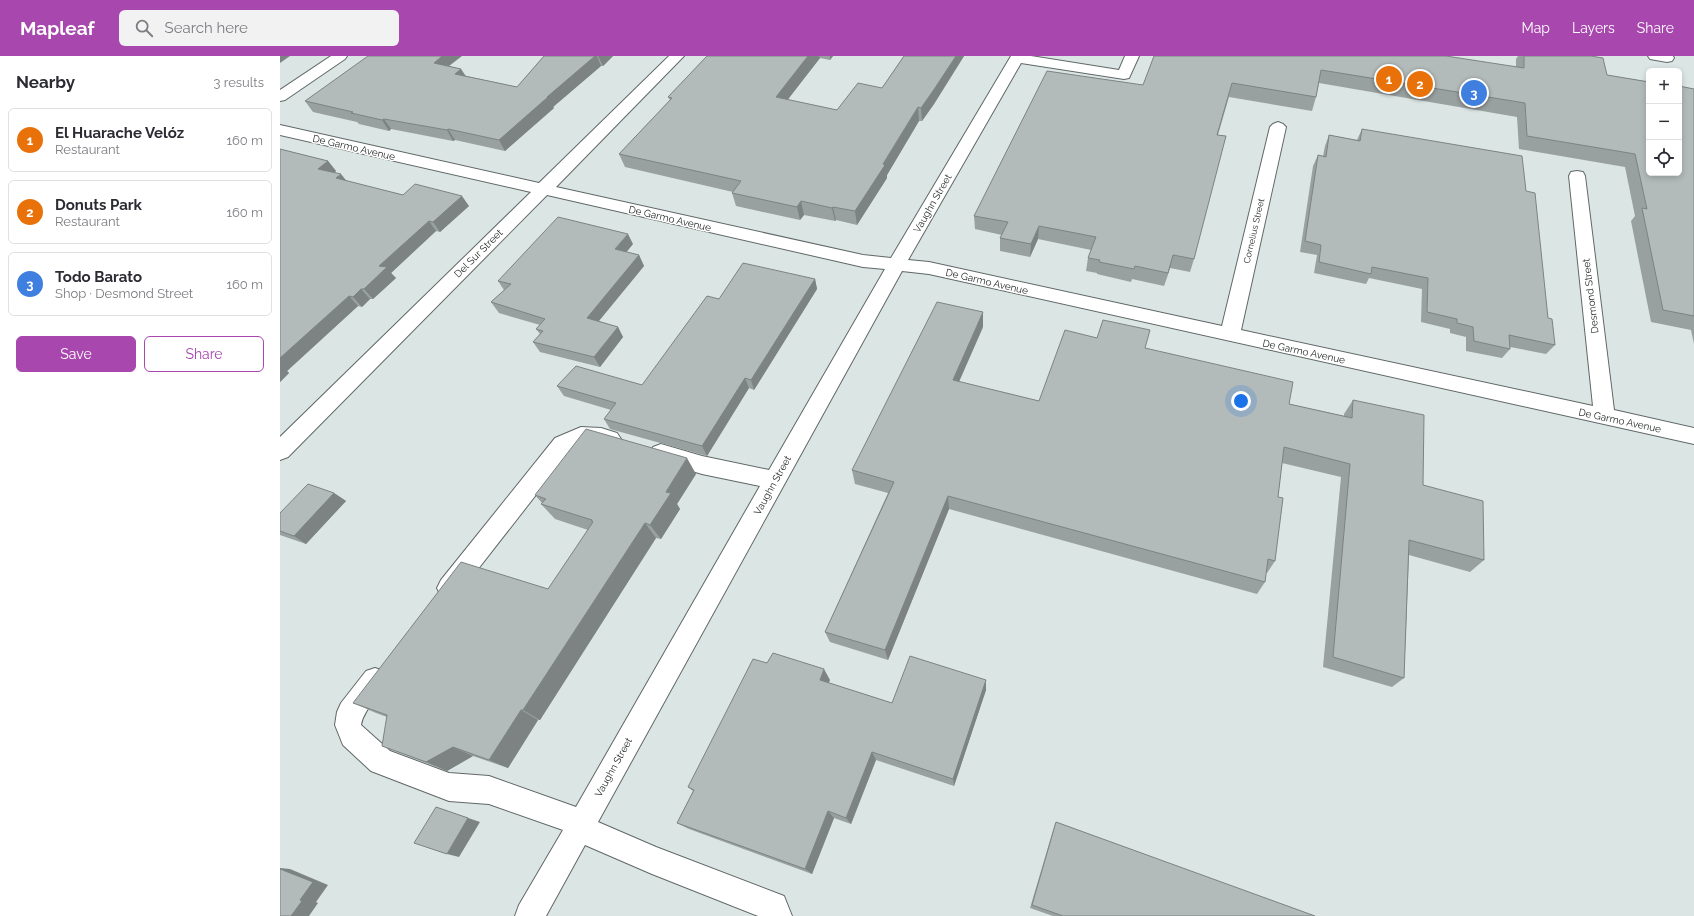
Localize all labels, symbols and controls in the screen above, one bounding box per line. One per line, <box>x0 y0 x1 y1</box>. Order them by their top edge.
search box <box>119 10 399 46</box>
text: Mapleaf <box>20 17 95 39</box>
icon: search <box>133 17 155 39</box>
text: Search here <box>165 19 248 37</box>
text: Map <box>1522 20 1550 36</box>
text: Layers <box>1572 20 1615 36</box>
text: Share <box>1637 20 1674 36</box>
pin: 1 <box>1376 64 1402 94</box>
map controls <box>1646 68 1682 176</box>
button: + <box>1646 68 1682 104</box>
pin: 2 <box>1407 69 1433 99</box>
text: Nearby <box>16 72 75 92</box>
text: 3 results <box>214 75 264 90</box>
pin: 3 <box>1461 78 1487 108</box>
button: − <box>1646 104 1682 140</box>
text: El Huarache Velóz <box>55 124 184 142</box>
text: 1 <box>27 133 33 148</box>
text: 160 m <box>226 133 263 148</box>
street label: De Garmo Avenue <box>312 133 396 162</box>
button: locate <box>1646 140 1682 176</box>
text: Restaurant <box>55 142 120 157</box>
street label: Vaughn Street <box>911 171 954 234</box>
text: Donuts Park <box>55 196 142 214</box>
street label: Cornelius Street <box>1242 197 1266 265</box>
street label: De Garmo Avenue <box>628 204 712 233</box>
text: 2 <box>26 205 34 220</box>
text: 160 m <box>226 205 263 220</box>
text: Restaurant <box>55 214 120 229</box>
street label: Del Sur Street <box>452 227 505 280</box>
street label: Desmond Street <box>1580 257 1601 334</box>
street label: De Garmo Avenue <box>945 267 1029 296</box>
text: Todo Barato <box>55 268 142 286</box>
text: 3 <box>26 277 34 292</box>
text: 160 m <box>226 277 263 292</box>
text: Shop · Desmond Street <box>55 286 193 301</box>
button: Save <box>16 336 136 372</box>
button: Share <box>144 336 264 372</box>
street label: De Garmo Avenue <box>1262 337 1346 366</box>
your location <box>1231 391 1251 411</box>
street label: De Garmo Avenue <box>1578 406 1662 435</box>
street label: Vaughn Street <box>752 453 794 517</box>
street label: Vaughn Street <box>593 735 635 799</box>

